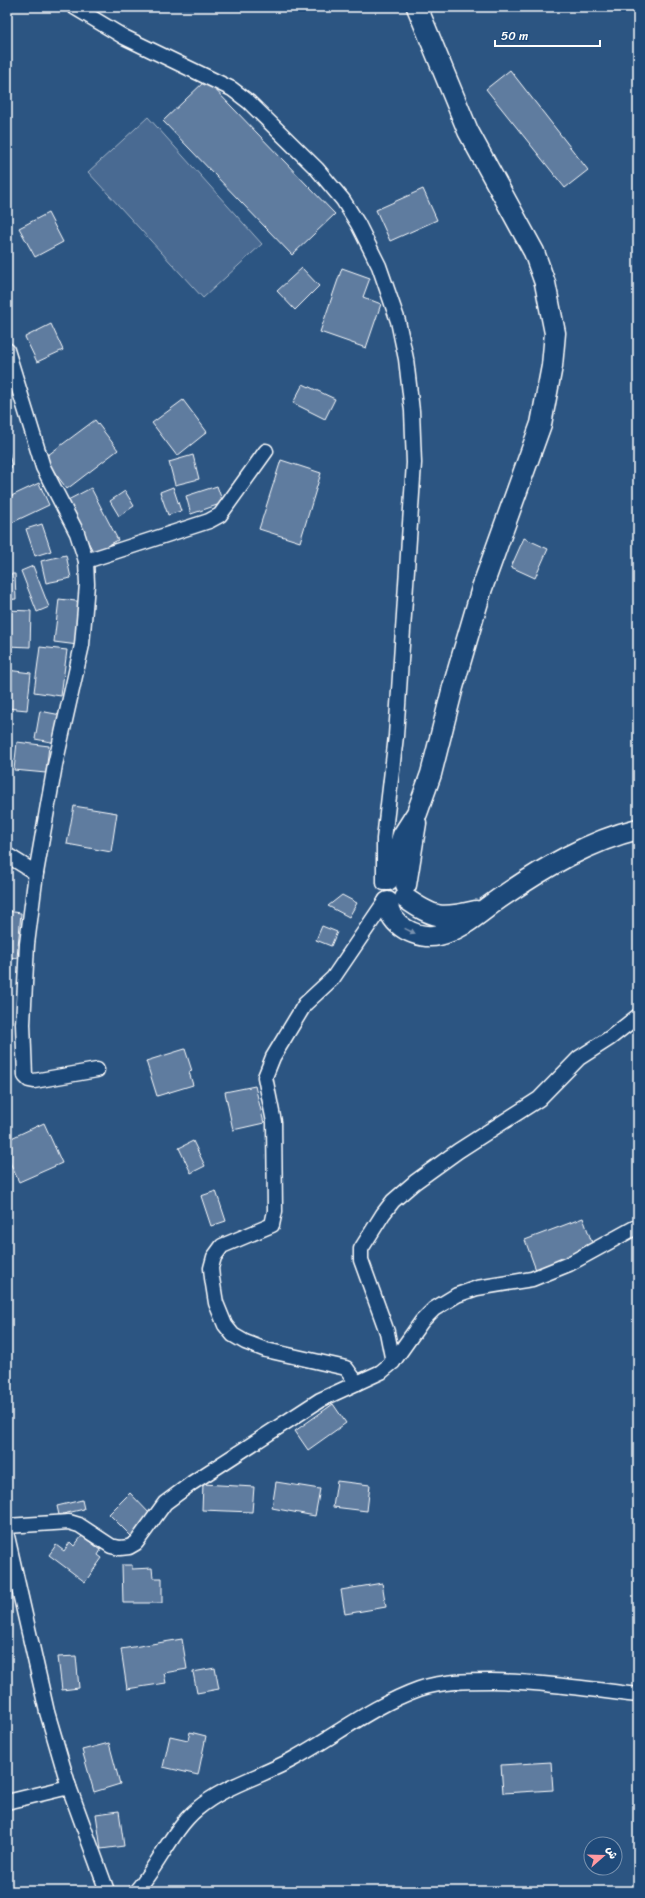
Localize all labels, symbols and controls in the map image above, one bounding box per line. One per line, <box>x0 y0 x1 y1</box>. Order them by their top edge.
scale bar <box>495 22 600 48</box>
text: 50 m <box>501 25 528 47</box>
one-way arrow <box>404 928 416 934</box>
north arrow <box>583 1836 623 1876</box>
text: ش <box>601 1844 623 1862</box>

